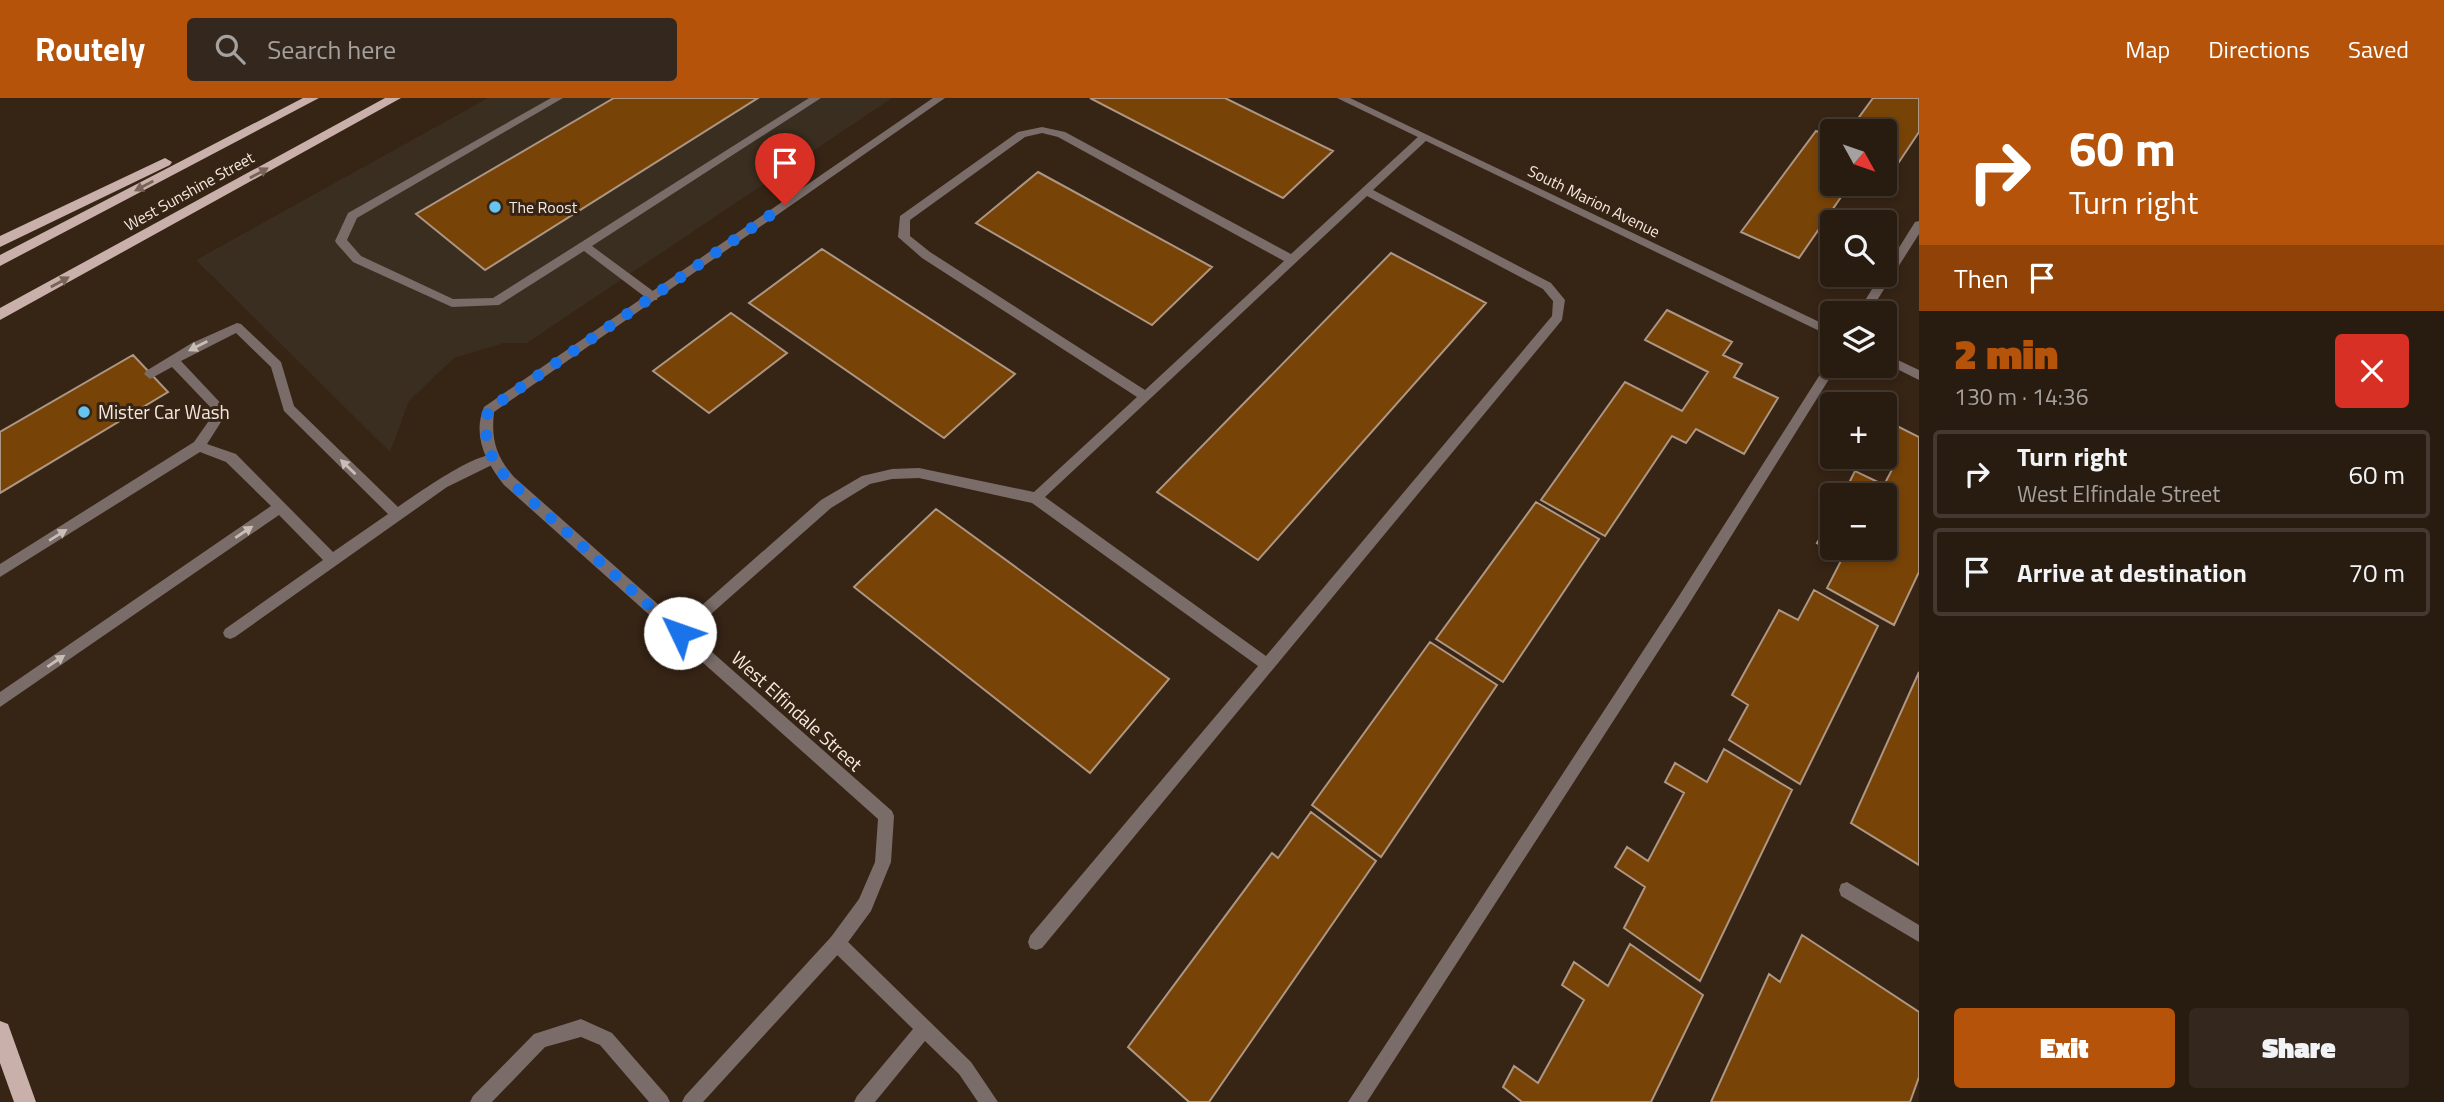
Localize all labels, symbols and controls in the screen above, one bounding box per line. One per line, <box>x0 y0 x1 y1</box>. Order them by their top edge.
search box <box>187 18 677 81</box>
text: Routely <box>35 24 145 74</box>
icon: search <box>211 30 249 68</box>
text: Search here <box>267 30 396 69</box>
text: Map <box>2125 31 2170 67</box>
text: Directions <box>2208 31 2310 67</box>
text: Saved <box>2348 31 2409 67</box>
text: 60 m <box>2069 110 2176 185</box>
north arrow <box>1820 119 1897 196</box>
map controls <box>1820 119 1897 560</box>
icon: right <box>1954 126 2045 217</box>
pin <box>755 133 815 205</box>
icon: arrive <box>766 144 804 182</box>
street label: West Sunshine Street <box>120 145 259 237</box>
street label: South Marion Avenue <box>1524 159 1664 243</box>
one-way arrow <box>249 167 269 179</box>
text: Turn right <box>2069 178 2198 226</box>
one-way arrow <box>134 180 153 192</box>
place label: The Roost <box>509 195 578 219</box>
marker: The Roost <box>487 199 503 215</box>
button: search <box>1820 210 1897 287</box>
text: Then <box>1954 259 2009 298</box>
icon: arrive <box>2023 259 2061 297</box>
one-way arrow <box>50 277 70 288</box>
button: layers <box>1820 301 1897 378</box>
text: 2 min <box>1954 321 2058 385</box>
button: close <box>2335 334 2409 408</box>
one-way arrow <box>188 340 208 351</box>
text: 130 m · 14:36 <box>1954 379 2089 414</box>
button: + <box>1820 392 1897 469</box>
place label: Mister Car Wash <box>98 397 230 426</box>
marker: Mister Car Wash <box>76 404 92 420</box>
text: Turn right <box>2017 437 2128 476</box>
icon: right <box>1958 455 1996 493</box>
text: 60 m <box>2348 455 2405 494</box>
one-way arrow <box>340 459 357 475</box>
text: West Elfindale Street <box>2017 476 2220 511</box>
button: − <box>1820 483 1897 560</box>
one-way arrow <box>235 525 253 539</box>
one-way arrow <box>48 529 67 542</box>
icon: arrive <box>1958 553 1996 591</box>
text: Arrive at destination <box>2017 553 2247 592</box>
text: 70 m <box>2348 553 2405 592</box>
position arrow <box>643 596 717 670</box>
street label: West Elfindale Street <box>725 644 870 778</box>
one-way arrow <box>47 654 65 668</box>
button: Exit <box>1954 1008 2175 1088</box>
button: Share <box>2189 1008 2409 1088</box>

